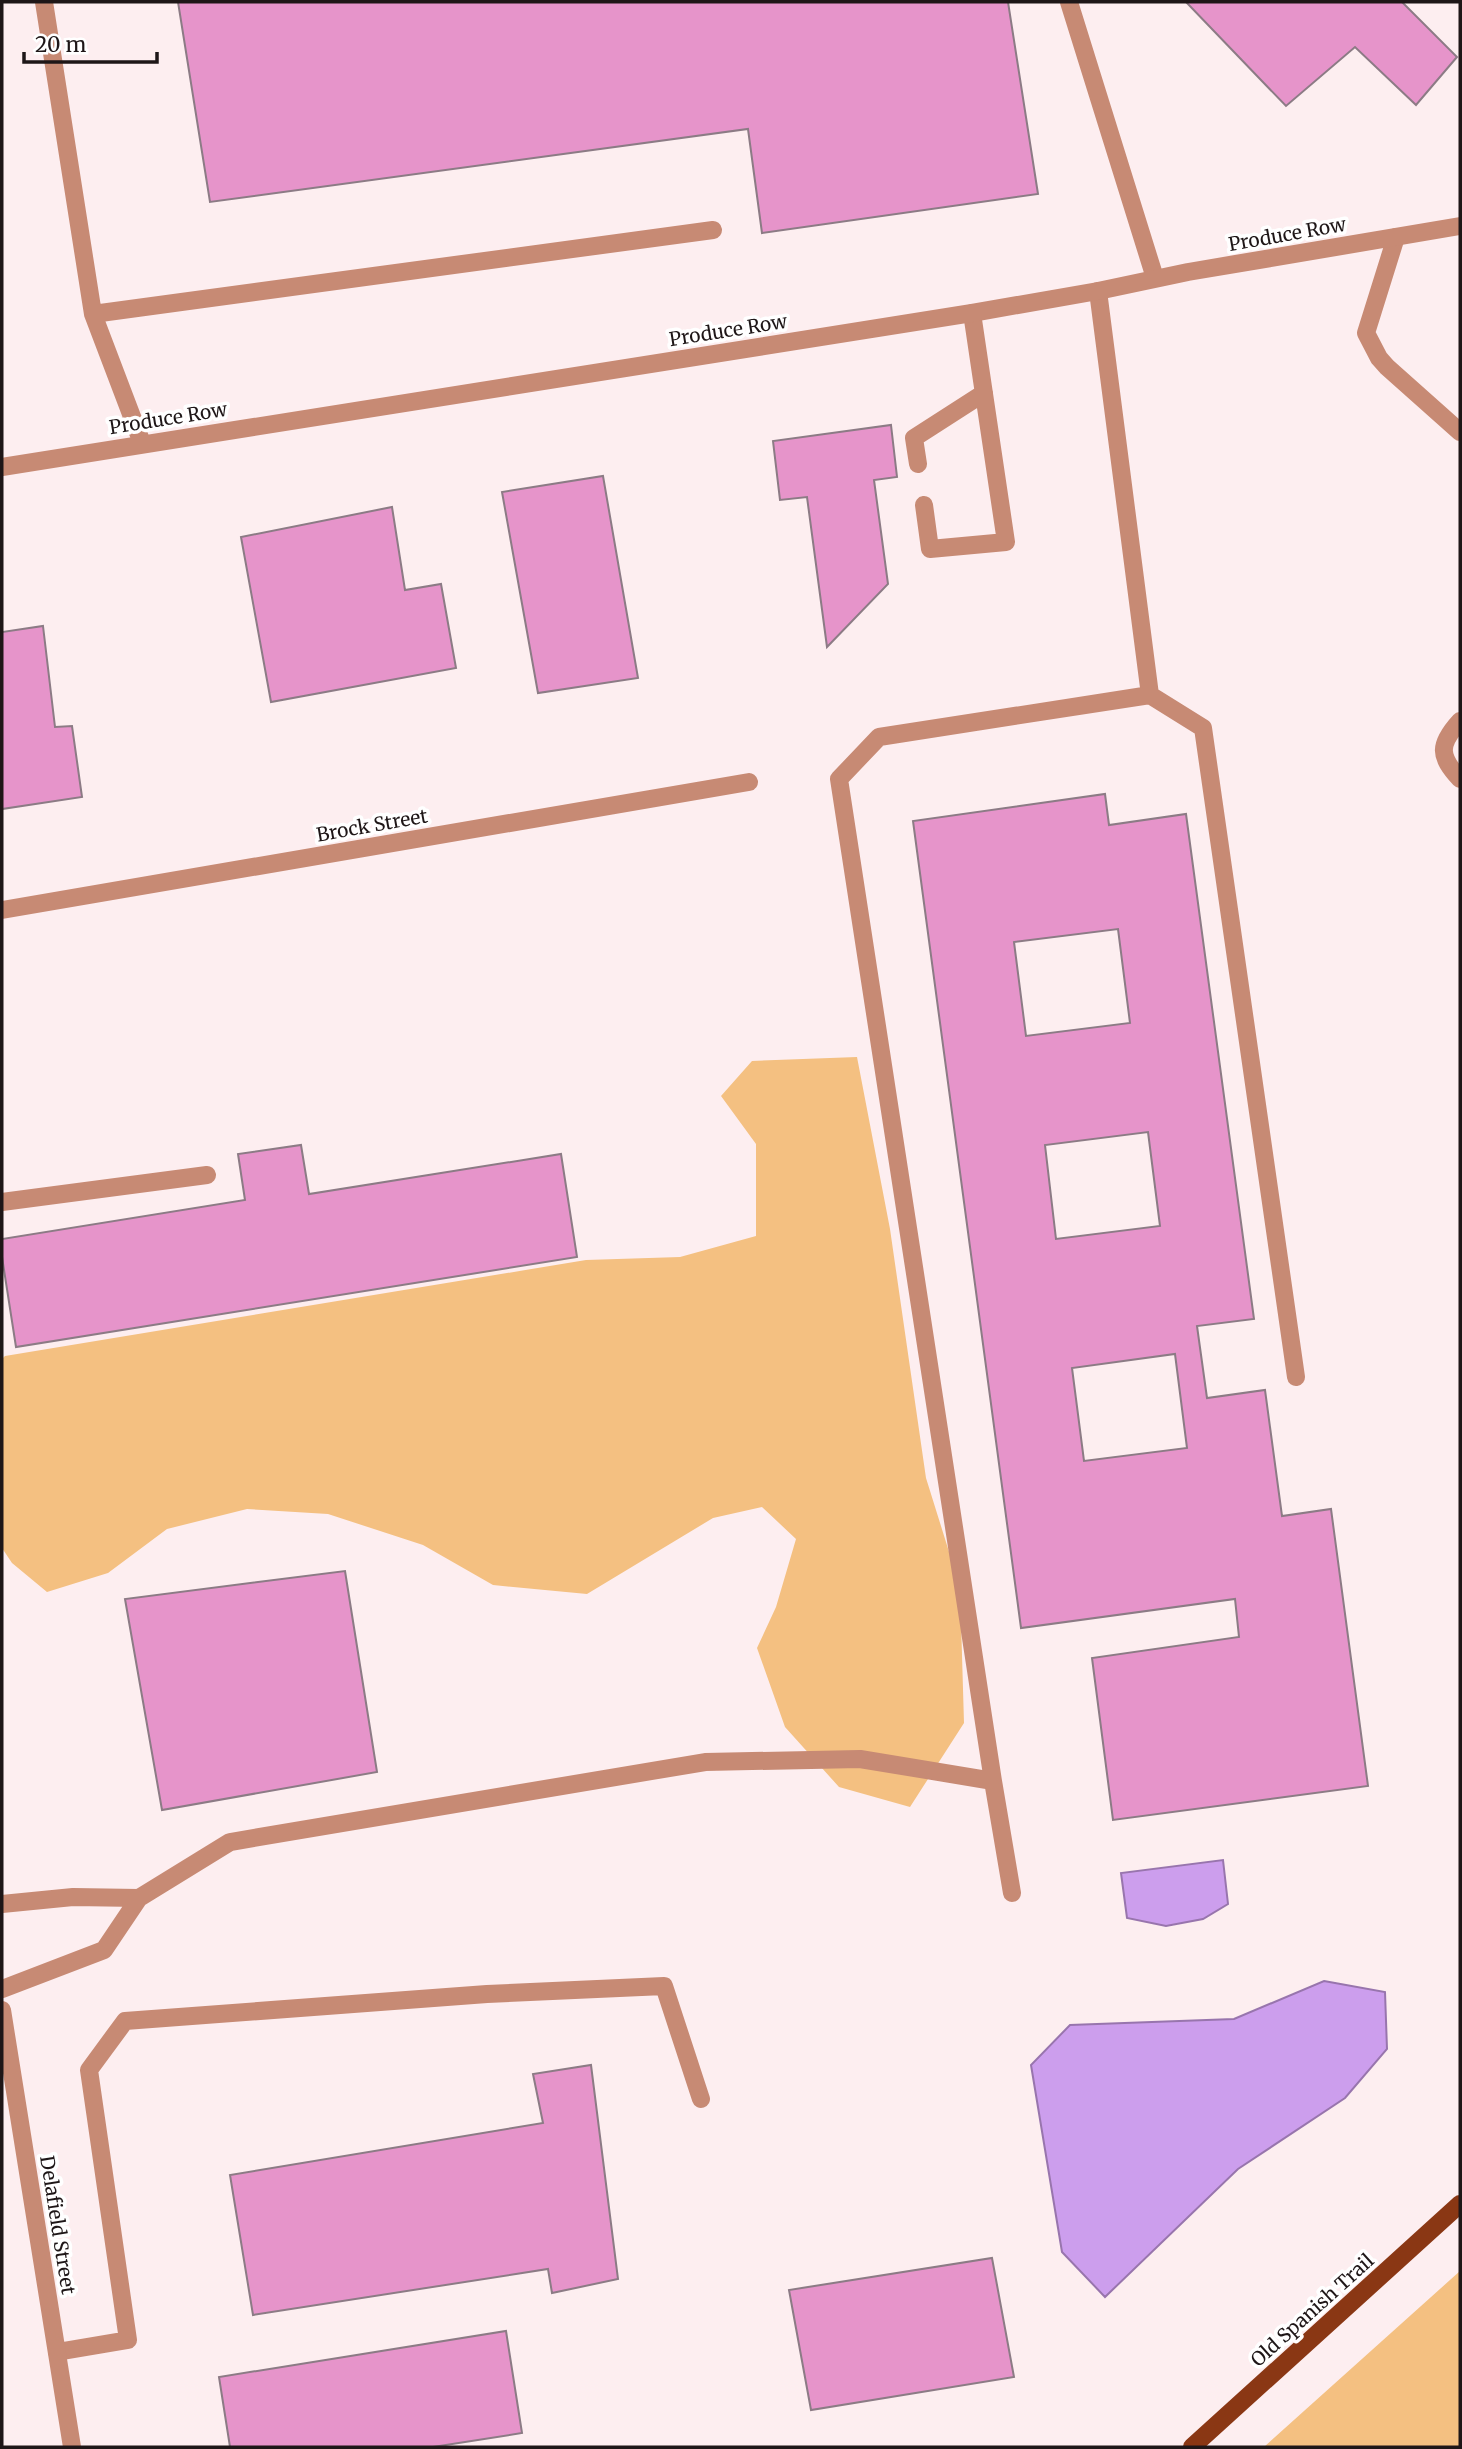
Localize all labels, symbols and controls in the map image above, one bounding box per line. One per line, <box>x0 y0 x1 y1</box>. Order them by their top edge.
scale bar <box>24 21 158 65</box>
text: 20 m <box>35 31 87 58</box>
street label: Produce Row <box>1226 212 1349 256</box>
street label: Produce Row <box>667 309 790 351</box>
street label: Produce Row <box>107 397 230 439</box>
street label: Brock Street <box>314 803 430 847</box>
street label: Delafield Street <box>35 2154 81 2297</box>
street label: Old Spanish Trail <box>1246 2248 1378 2371</box>

